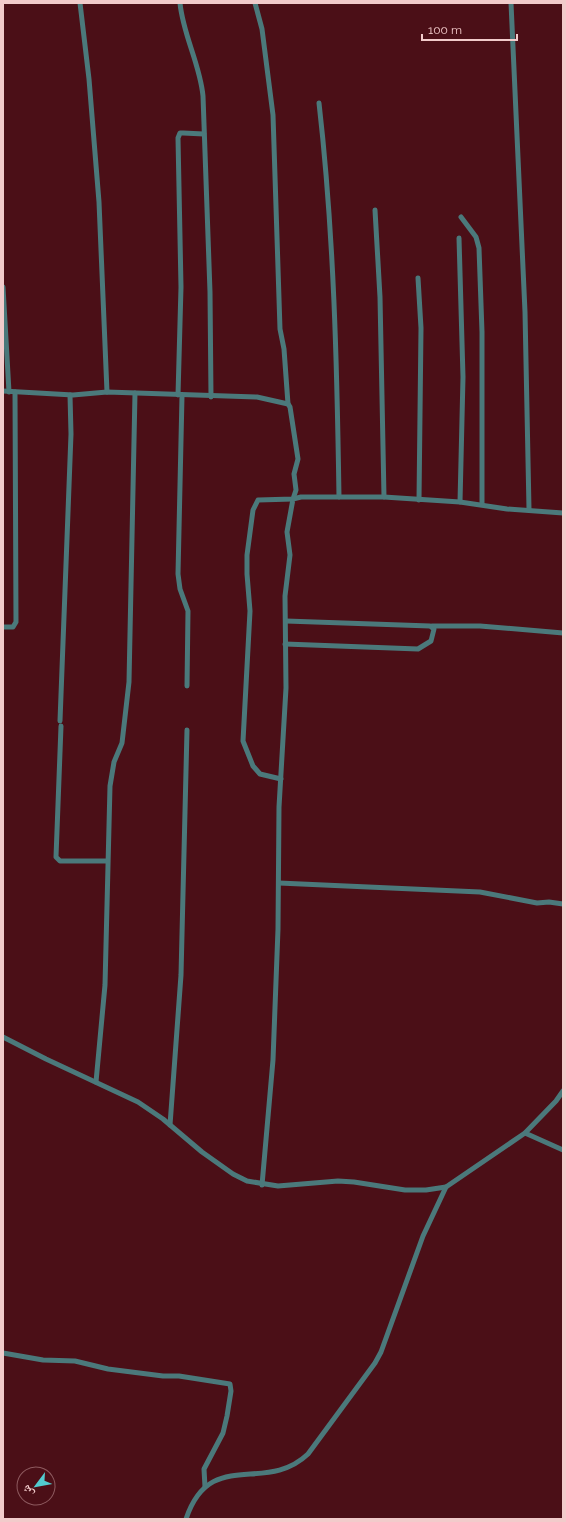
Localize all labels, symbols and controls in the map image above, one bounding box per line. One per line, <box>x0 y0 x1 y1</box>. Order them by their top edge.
scale bar <box>422 16 517 42</box>
text: 100 m <box>428 23 462 37</box>
north arrow <box>16 1466 56 1506</box>
text: ش <box>19 1482 37 1499</box>

